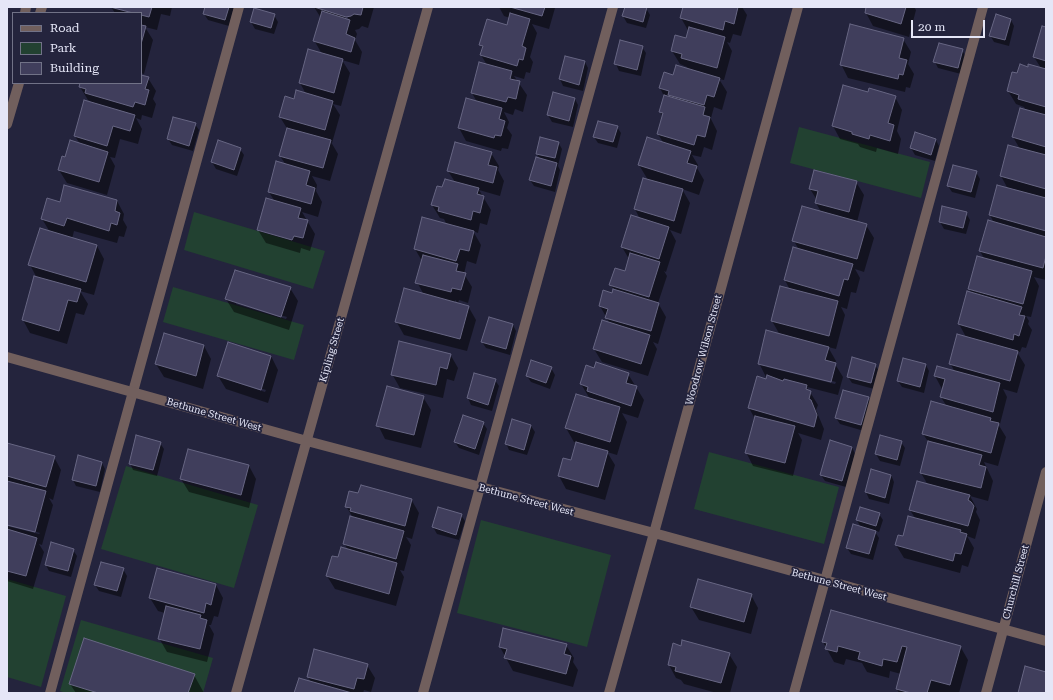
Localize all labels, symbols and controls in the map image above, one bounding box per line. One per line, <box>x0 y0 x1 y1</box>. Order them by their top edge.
legend <box>12 12 142 84</box>
scale bar <box>913 12 987 38</box>
text: 20 m <box>918 20 945 34</box>
text: Road <box>50 21 79 35</box>
text: Park <box>50 41 76 55</box>
text: Building <box>50 61 99 75</box>
street label: Woodrow Wilson Street <box>683 293 725 407</box>
street label: Kipling Street <box>317 316 347 384</box>
street label: Bethune Street West <box>165 396 263 434</box>
street label: Bethune Street West <box>477 482 575 518</box>
street label: Churchill Street <box>1000 544 1032 620</box>
street label: Bethune Street West <box>790 567 888 603</box>

